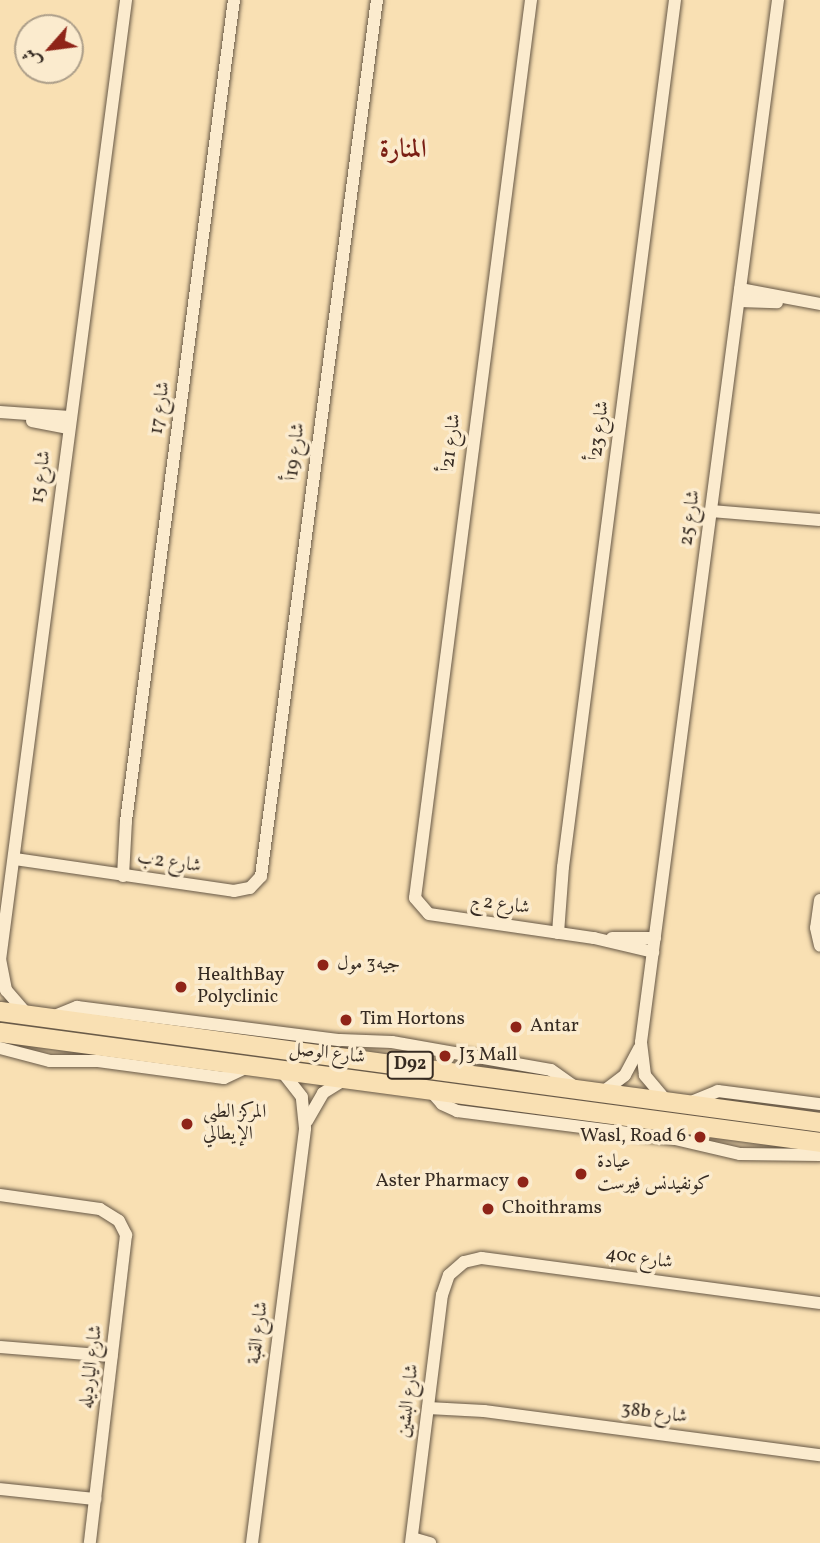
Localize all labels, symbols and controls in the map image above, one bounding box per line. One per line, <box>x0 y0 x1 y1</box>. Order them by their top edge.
north arrow <box>14 14 84 84</box>
text: ش <box>16 43 48 72</box>
district label: المنارة <box>379 135 427 167</box>
street label: شارع 17 <box>146 380 176 436</box>
street label: شارع 23أ <box>585 400 615 462</box>
street label: شارع 21أ <box>437 412 467 474</box>
street label: شارع 19أ <box>281 422 311 482</box>
street label: شارع 15 <box>27 449 57 505</box>
street label: شارع 25 <box>676 489 706 547</box>
street label: شارع 2ب <box>135 847 203 879</box>
street label: شارع 2ج <box>469 890 531 920</box>
place label: جيه3 مول <box>337 954 400 976</box>
marker: جيه3 مول <box>315 957 331 973</box>
place label: HealthBay Polyclinic <box>197 965 284 1009</box>
marker: HealthBay Polyclinic <box>171 977 191 997</box>
place label: Tim Hortons <box>360 1009 465 1031</box>
marker: Tim Hortons <box>338 1012 354 1028</box>
place label: Antar <box>530 1016 579 1038</box>
marker: Antar <box>508 1019 524 1035</box>
street label: شارع الوصل <box>288 1038 366 1070</box>
place label: J3 Mall <box>459 1045 517 1067</box>
marker: J3 Mall <box>437 1048 453 1064</box>
road number: D92 <box>386 1050 434 1080</box>
place label: المركز الطبي الإيطالي <box>203 1102 266 1146</box>
marker: المركز الطبي الإيطالي <box>177 1114 197 1134</box>
place label: Wasl, Road 6 <box>580 1126 686 1148</box>
marker: Wasl, Road 6 <box>692 1129 708 1145</box>
place label: عيادة كونفيدنس فيرست <box>597 1152 710 1196</box>
marker: عيادة كونفيدنس فيرست <box>571 1164 591 1184</box>
place label: Aster Pharmacy <box>375 1171 509 1193</box>
marker: Aster Pharmacy <box>515 1174 531 1190</box>
place label: Choithrams <box>502 1198 602 1220</box>
marker: Choithrams <box>480 1201 496 1217</box>
street label: 40c شارع <box>604 1243 674 1275</box>
street label: شارع القبة <box>244 1300 274 1366</box>
street label: شارع اليارديله <box>76 1324 108 1410</box>
street label: شارع البشين <box>393 1363 425 1439</box>
street label: 38b شارع <box>620 1399 688 1429</box>

